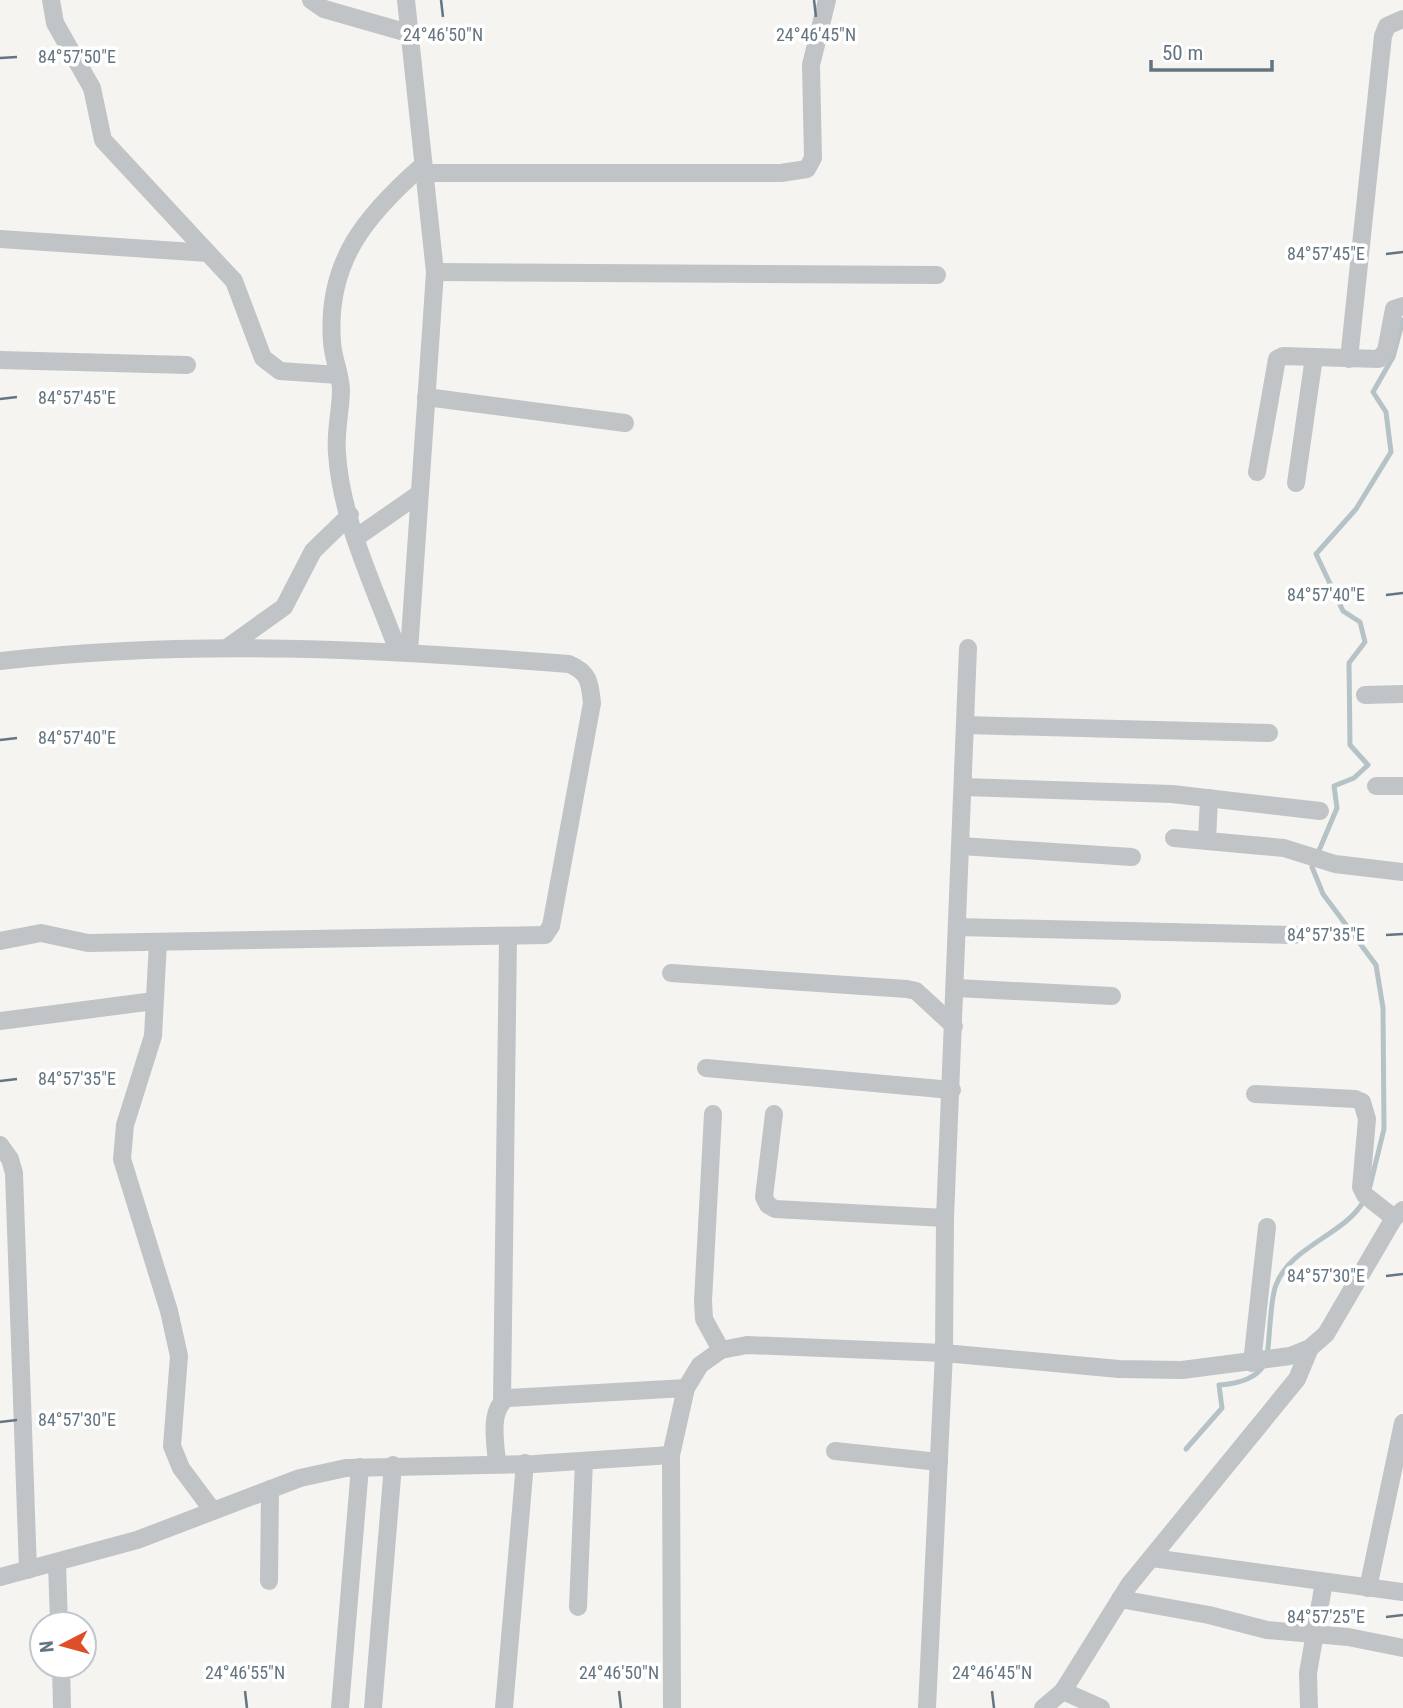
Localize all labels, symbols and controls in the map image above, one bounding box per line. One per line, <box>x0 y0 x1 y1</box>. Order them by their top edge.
text: 24°46'50"N <box>403 24 483 45</box>
text: 24°46'45"N <box>776 24 856 45</box>
scale bar <box>1151 28 1272 72</box>
text: 50 m <box>1162 41 1203 65</box>
text: 84°57'50"E <box>38 46 116 67</box>
text: 84°57'45"E <box>1287 243 1365 264</box>
text: 84°57'45"E <box>38 387 116 408</box>
text: 84°57'40"E <box>1287 584 1365 605</box>
text: 84°57'40"E <box>38 727 116 748</box>
text: 84°57'35"E <box>1287 924 1365 945</box>
text: 84°57'35"E <box>38 1068 116 1089</box>
text: 84°57'30"E <box>1287 1265 1365 1286</box>
text: 84°57'30"E <box>38 1409 116 1430</box>
text: 84°57'25"E <box>1287 1606 1365 1627</box>
north arrow <box>28 1610 98 1680</box>
text: N <box>35 1640 59 1654</box>
text: 24°46'55"N <box>205 1662 285 1683</box>
text: 24°46'50"N <box>579 1662 659 1683</box>
text: 24°46'45"N <box>952 1662 1032 1683</box>

